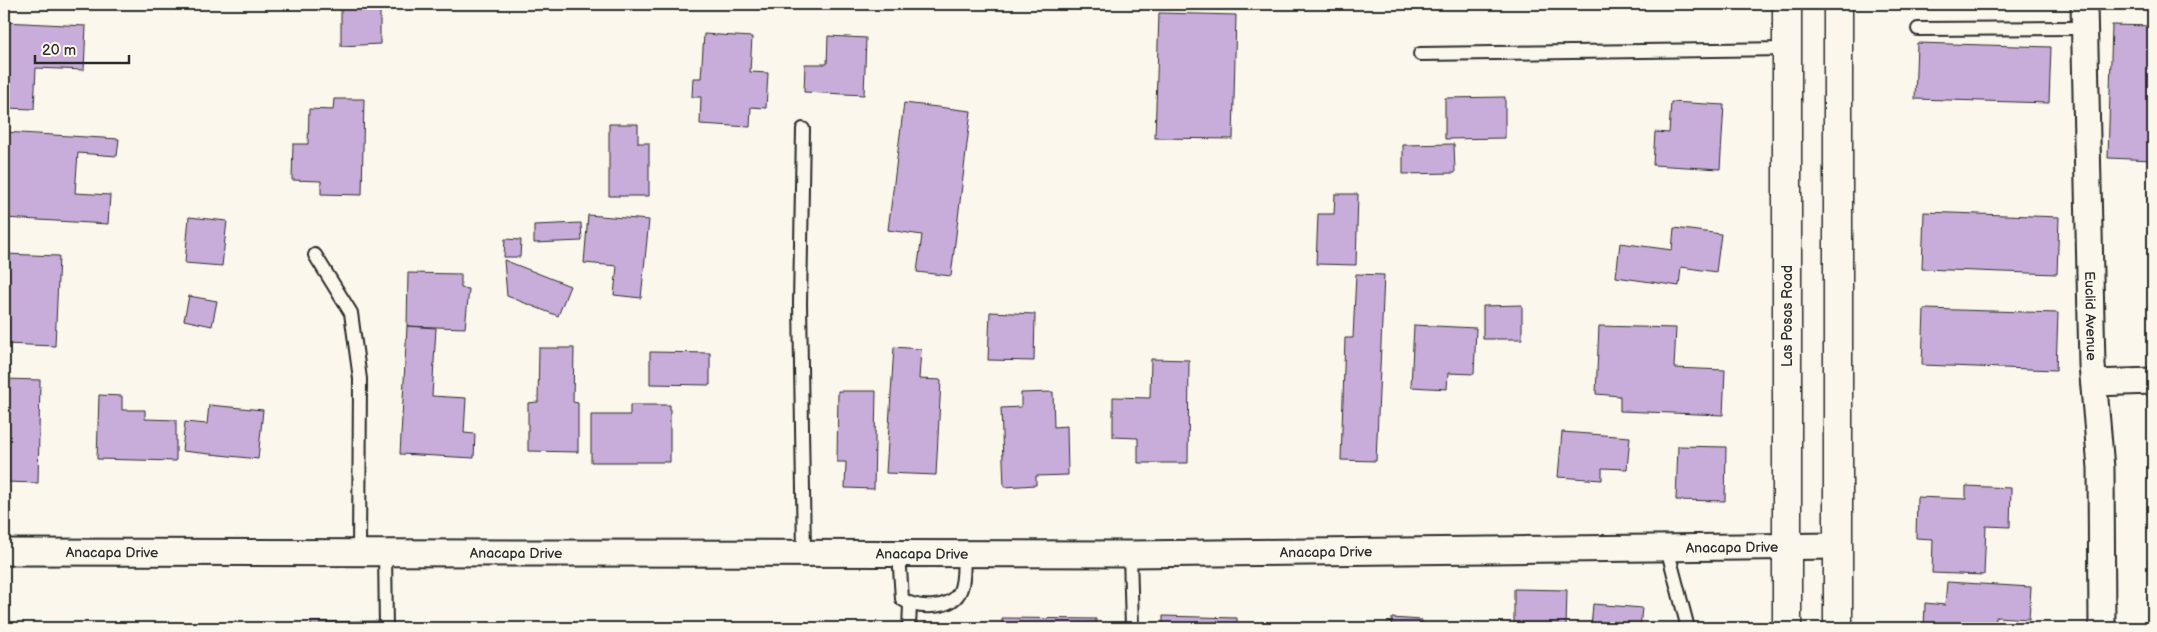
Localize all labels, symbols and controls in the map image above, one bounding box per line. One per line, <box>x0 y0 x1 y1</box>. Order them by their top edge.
scale bar <box>35 32 129 64</box>
text: 20 m <box>42 41 76 60</box>
street label: Las Posas Road <box>1779 265 1796 367</box>
street label: Euclid Avenue <box>2081 271 2100 361</box>
street label: Anacapa Drive <box>1686 538 1778 556</box>
street label: Anacapa Drive <box>1280 543 1372 561</box>
street label: Anacapa Drive <box>66 544 158 561</box>
street label: Anacapa Drive <box>470 544 562 561</box>
street label: Anacapa Drive <box>876 545 968 562</box>

